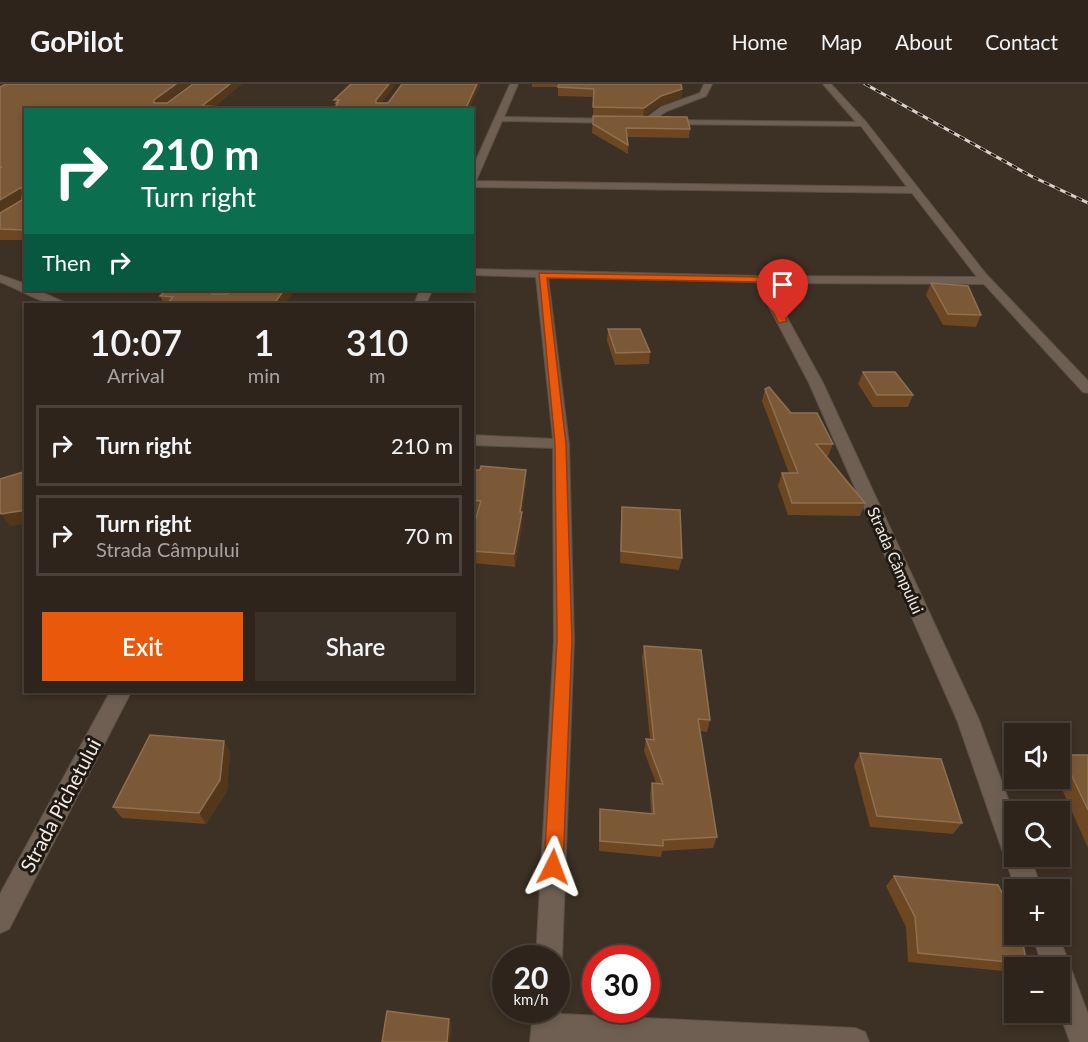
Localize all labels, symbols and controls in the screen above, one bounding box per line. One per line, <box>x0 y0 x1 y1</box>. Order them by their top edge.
text: GoPilot <box>30 24 123 58</box>
text: Home <box>732 29 788 54</box>
text: Map <box>821 29 862 54</box>
text: About <box>895 29 952 54</box>
text: Contact <box>985 29 1058 54</box>
text: 210 m <box>141 129 259 179</box>
icon: right <box>42 132 120 210</box>
text: Turn right <box>141 180 256 213</box>
icon: right <box>103 246 136 279</box>
text: Then <box>42 249 91 276</box>
pin <box>757 259 808 321</box>
icon: arrive <box>766 268 799 301</box>
text: 10:07 <box>90 320 182 364</box>
text: 1 <box>254 320 274 364</box>
text: 310 <box>346 320 408 364</box>
text: Arrival <box>107 363 165 387</box>
text: min <box>248 363 280 387</box>
text: m <box>369 363 385 387</box>
icon: right <box>45 429 78 462</box>
text: Turn right <box>96 432 191 459</box>
text: 210 m <box>391 432 453 459</box>
street label: Strada Câmpului <box>864 504 928 616</box>
text: Turn right <box>96 510 191 537</box>
icon: right <box>45 519 78 552</box>
text: 70 m <box>404 522 453 549</box>
text: Strada Câmpului <box>96 537 240 561</box>
button: Exit <box>42 612 243 681</box>
button: Share <box>255 612 456 681</box>
map controls <box>1004 723 1070 1023</box>
button: sound <box>1004 723 1070 789</box>
street label: Strada Pichetului <box>15 734 105 876</box>
button: search <box>1004 801 1070 867</box>
position arrow <box>521 835 585 899</box>
button: + <box>1004 879 1070 945</box>
speed limit sign: 30 <box>582 945 660 1023</box>
button: − <box>1004 957 1070 1023</box>
text: 20 <box>514 959 548 995</box>
text: km/h <box>513 990 549 1008</box>

